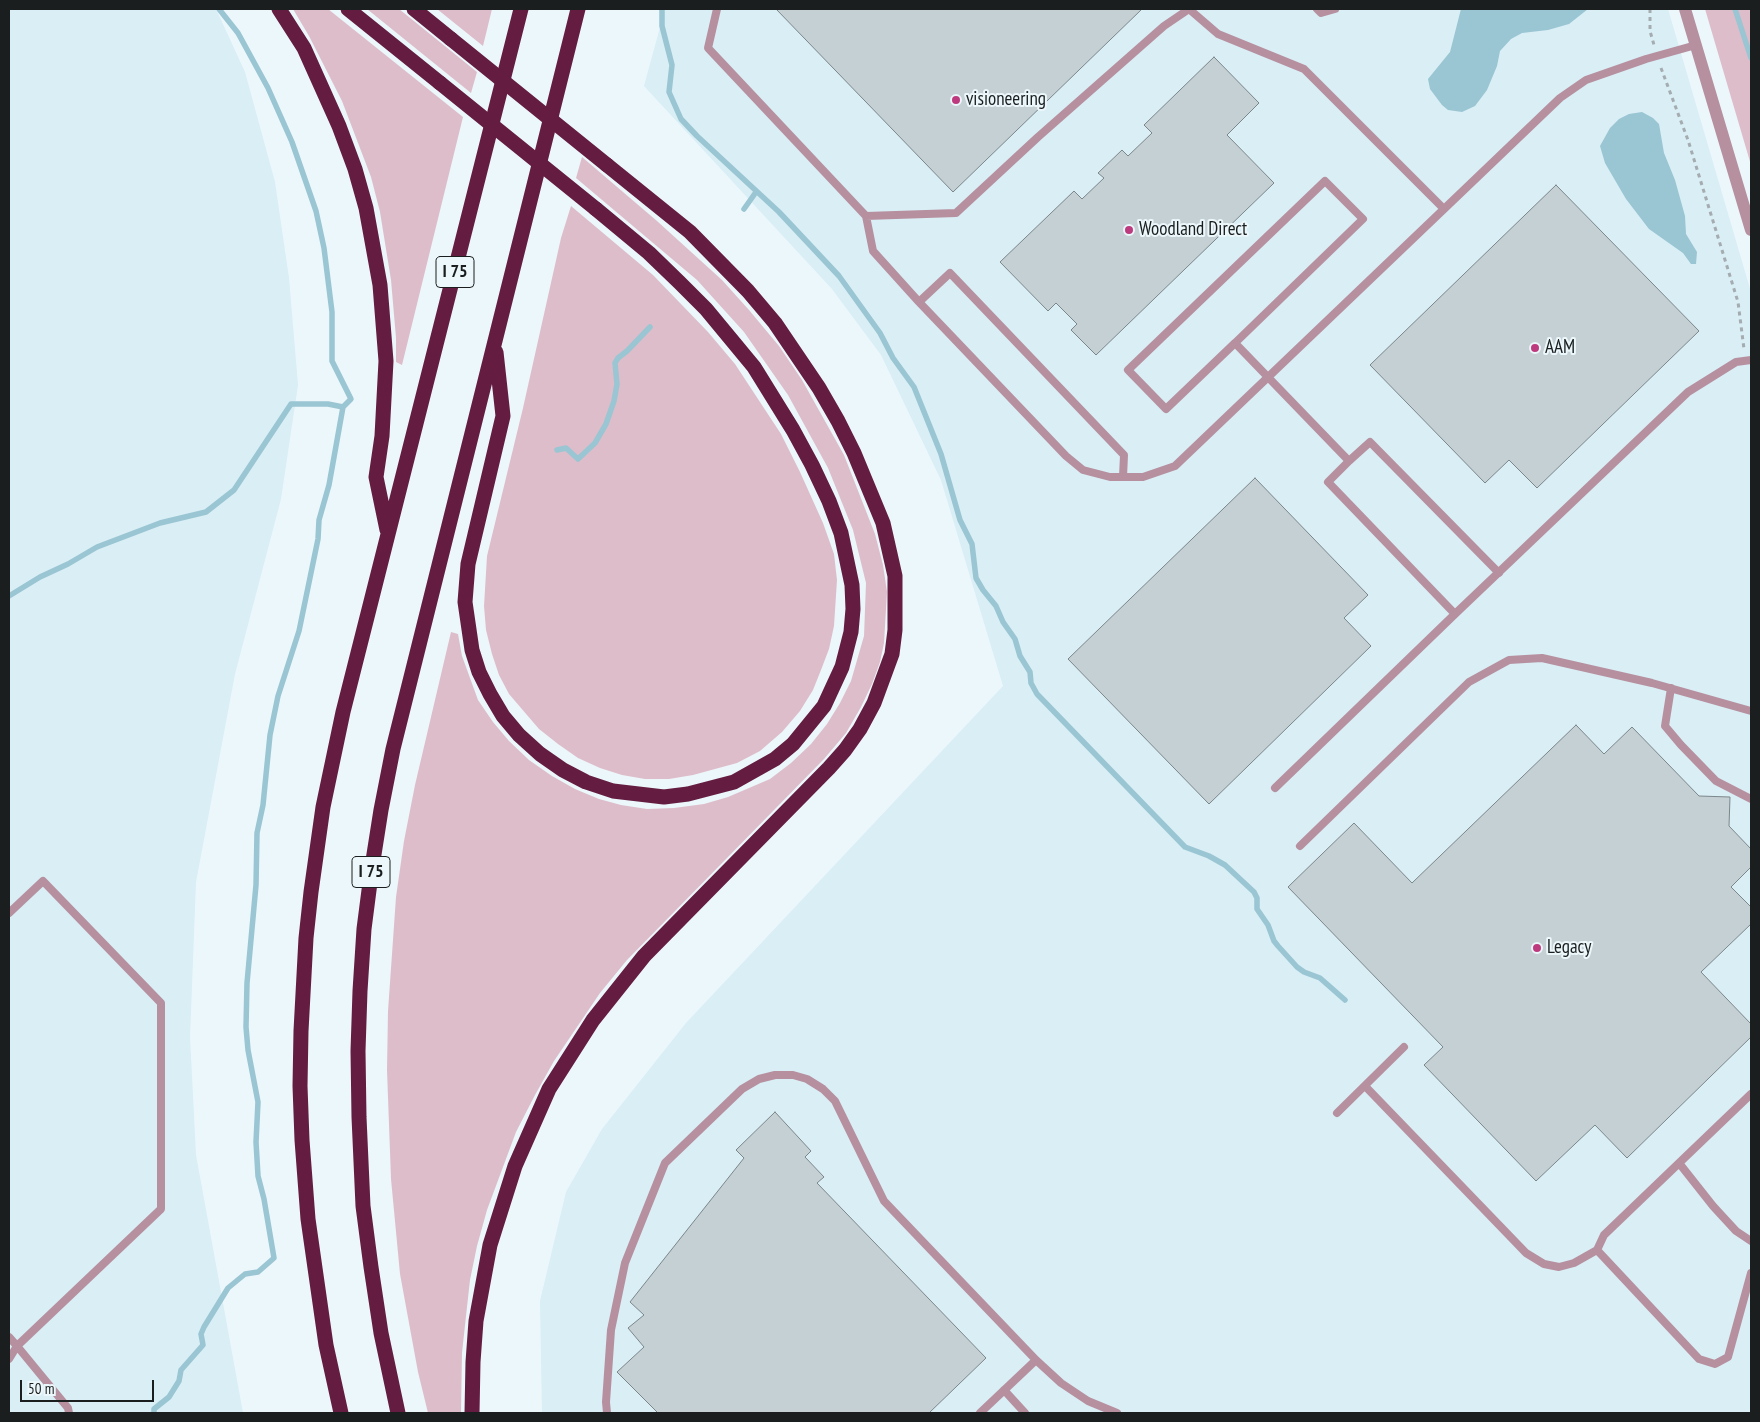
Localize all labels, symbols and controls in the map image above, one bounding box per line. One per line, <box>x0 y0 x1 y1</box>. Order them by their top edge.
place label: visioneering <box>966 89 1046 111</box>
marker: visioneering <box>950 94 962 106</box>
place label: Woodland Direct <box>1139 219 1247 241</box>
marker: Woodland Direct <box>1123 224 1135 236</box>
road number: I 75 <box>436 256 474 288</box>
place label: AAM <box>1545 337 1575 359</box>
marker: AAM <box>1529 342 1541 354</box>
road number: I 75 <box>352 856 390 888</box>
place label: Legacy <box>1547 937 1591 959</box>
marker: Legacy <box>1531 942 1543 954</box>
scale bar <box>22 1370 156 1402</box>
text: 50 m <box>28 1379 54 1398</box>

